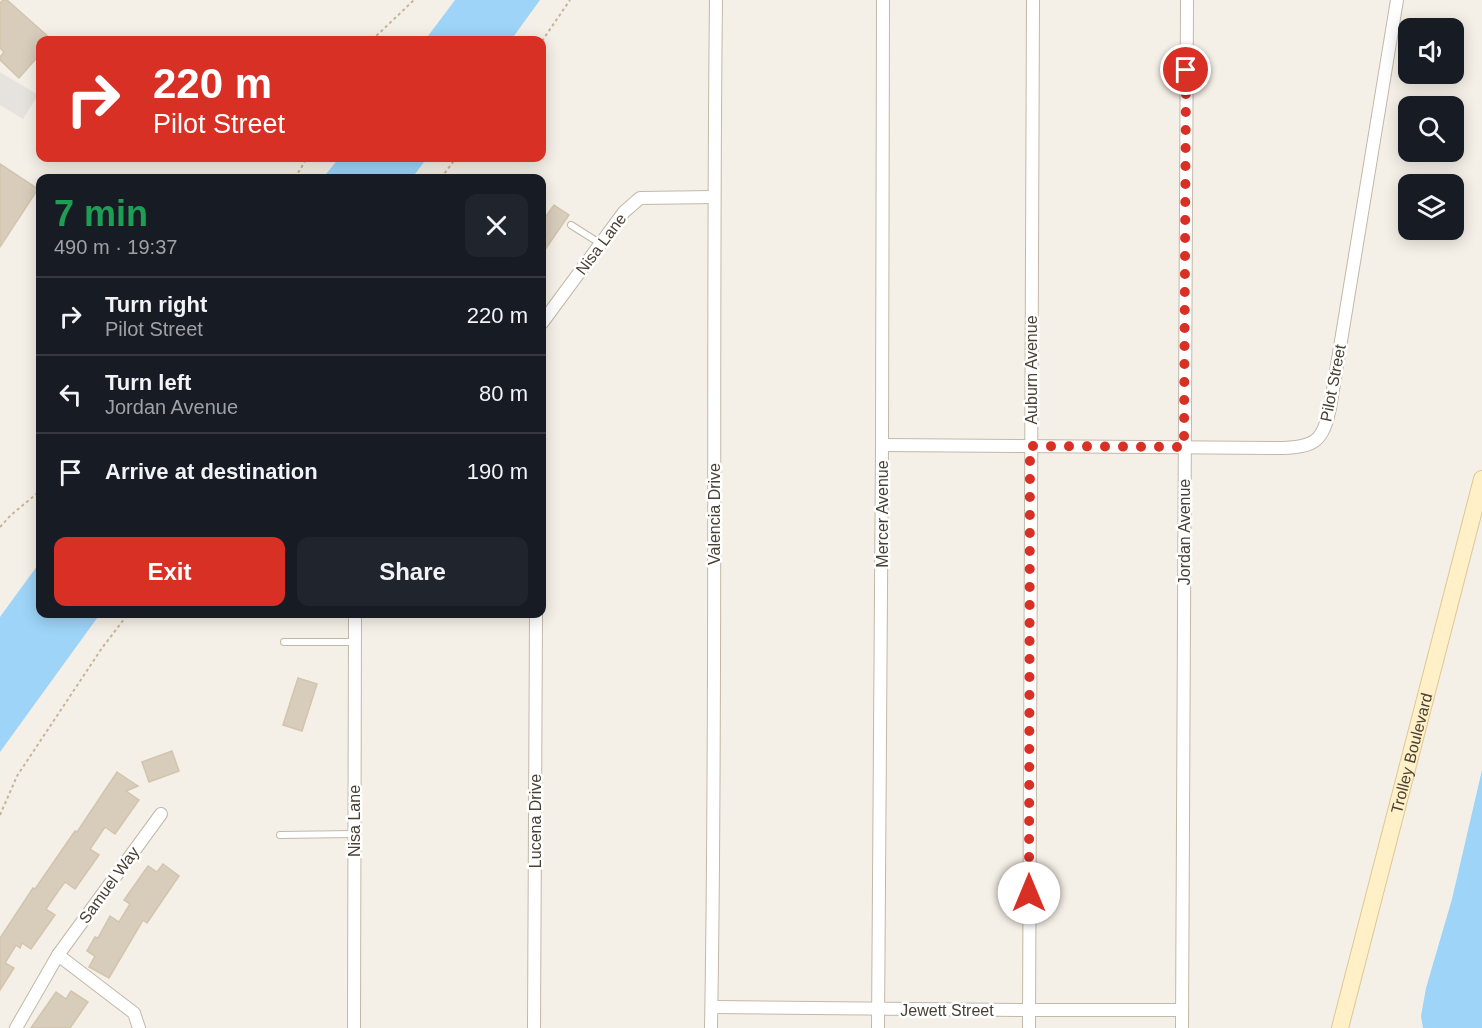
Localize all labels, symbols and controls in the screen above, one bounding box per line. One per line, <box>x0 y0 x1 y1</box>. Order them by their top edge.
map controls <box>1398 18 1464 240</box>
button: sound <box>1398 18 1464 84</box>
pin <box>1160 44 1211 95</box>
icon: arrive <box>1169 53 1202 86</box>
icon: right <box>54 60 132 138</box>
text: 220 m <box>153 60 272 107</box>
button: search <box>1398 96 1464 162</box>
text: Pilot Street <box>153 109 285 139</box>
button: layers <box>1398 174 1464 240</box>
text: 7 min <box>54 193 148 234</box>
button: close <box>465 194 528 257</box>
street label: Nisa Lane <box>573 210 630 278</box>
text: 490 m · 19:37 <box>54 236 177 258</box>
text: Turn right <box>105 292 207 317</box>
icon: right <box>54 300 87 333</box>
text: 220 m <box>467 303 528 328</box>
street label: Auburn Avenue <box>1023 315 1040 425</box>
text: Pilot Street <box>105 318 203 340</box>
street label: Pilot Street <box>1317 342 1349 423</box>
text: Turn left <box>105 370 191 395</box>
icon: left <box>54 378 87 411</box>
text: 80 m <box>479 381 528 406</box>
text: Jordan Avenue <box>105 396 238 418</box>
icon: arrive <box>54 456 87 489</box>
text: Arrive at destination <box>105 459 318 484</box>
text: 190 m <box>467 459 528 484</box>
street label: Mercer Avenue <box>874 460 891 568</box>
street label: Valencia Drive <box>706 463 723 565</box>
street label: Jordan Avenue <box>1176 479 1193 585</box>
button: Exit <box>54 537 285 606</box>
button: Share <box>297 537 528 606</box>
street label: Trolley Boulevard <box>1387 691 1435 815</box>
street label: Lucena Drive <box>527 774 544 868</box>
street label: Nisa Lane <box>346 785 363 857</box>
street label: Samuel Way <box>76 844 142 926</box>
position arrow <box>997 861 1061 925</box>
street label: Jewett Street <box>900 1002 994 1019</box>

